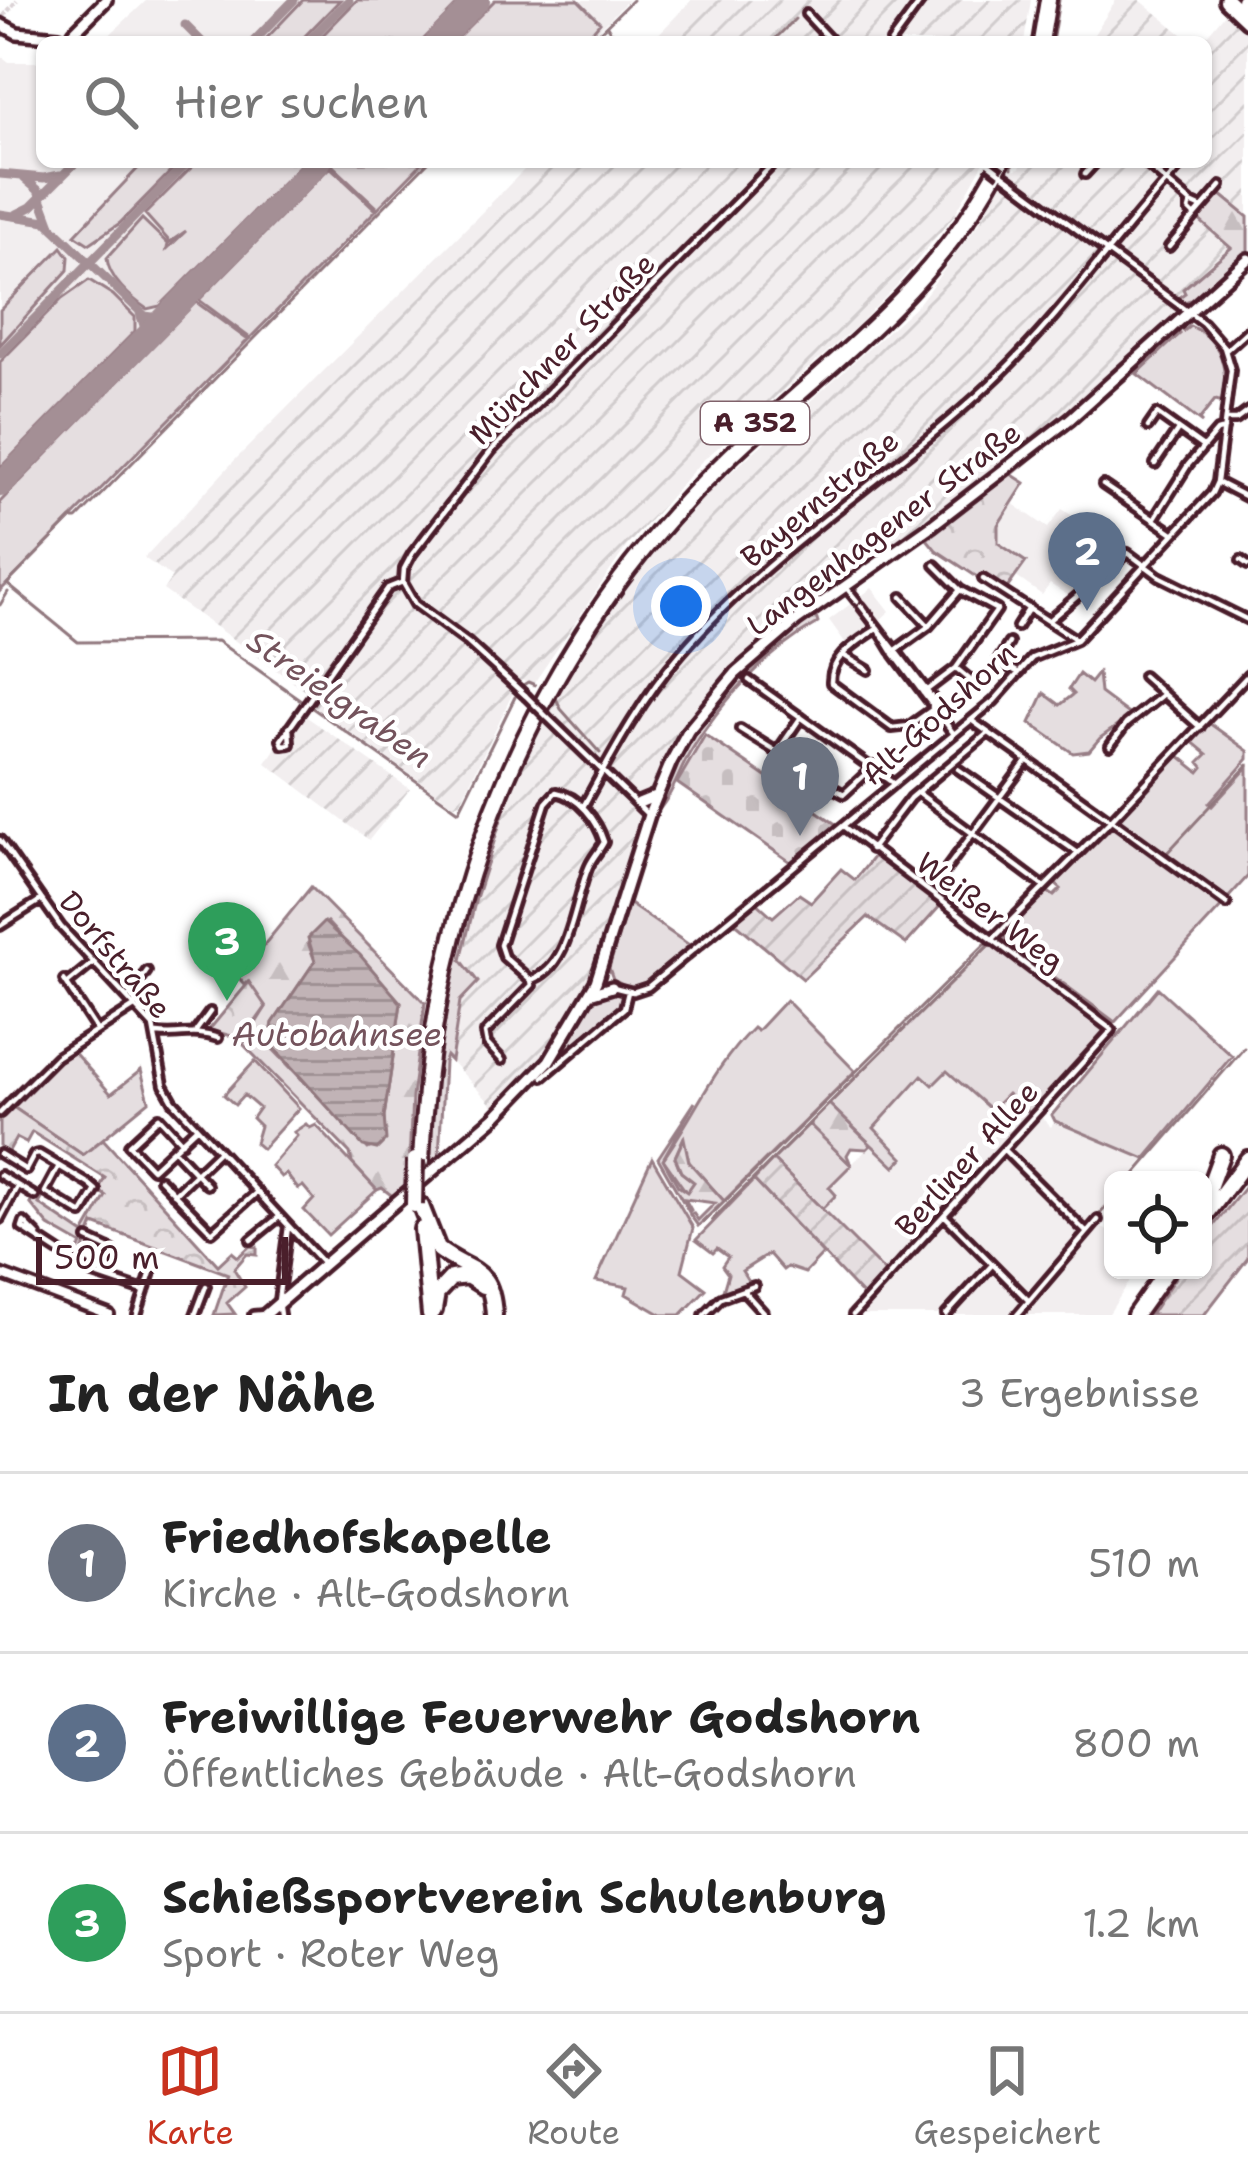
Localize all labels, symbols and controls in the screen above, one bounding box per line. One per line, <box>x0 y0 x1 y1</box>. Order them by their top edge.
search box <box>36 36 1212 168</box>
icon: search <box>78 69 144 135</box>
text: Hier suchen <box>174 72 429 132</box>
street label: Münchner Straße <box>459 244 664 454</box>
road number: A 352 <box>701 402 809 444</box>
street label: Langenhagener Straße <box>738 412 1029 645</box>
street label: Bayernstraße <box>732 420 907 577</box>
pin: 2 <box>1048 512 1126 611</box>
your location <box>651 576 711 636</box>
water label: Streielgraben <box>238 618 441 779</box>
street label: Alt-Godshorn <box>852 633 1025 794</box>
pin: 1 <box>761 737 839 836</box>
street label: Weißer Weg <box>908 842 1073 981</box>
street label: Dorfstraße <box>50 882 181 1027</box>
pin: 3 <box>188 902 266 1001</box>
water label: Autobahnsee <box>232 1012 442 1057</box>
street label: Berliner Allee <box>886 1072 1048 1245</box>
map controls <box>1104 1171 1212 1279</box>
button: locate <box>1104 1171 1212 1279</box>
scale bar <box>36 1231 288 1284</box>
text: 500 m <box>54 1235 160 1280</box>
text: In der Nähe <box>48 1359 376 1427</box>
text: 3 Ergebnisse <box>959 1367 1200 1419</box>
text: Friedhofskapelle <box>162 1507 552 1567</box>
text: 1 <box>78 1537 96 1589</box>
text: 510 m <box>1088 1537 1200 1589</box>
text: Kirche · Alt-Godshorn <box>162 1567 570 1619</box>
text: Freiwillige Feuerwehr Godshorn <box>162 1687 920 1747</box>
text: 2 <box>73 1717 101 1769</box>
text: 800 m <box>1072 1717 1200 1769</box>
text: Öffentliches Gebäude · Alt-Godshorn <box>162 1747 857 1799</box>
text: Schießsportverein Schulenburg <box>162 1867 886 1927</box>
text: 3 <box>73 1897 101 1949</box>
text: 1.2 km <box>1082 1897 1200 1949</box>
text: Sport · Roter Weg <box>162 1927 499 1979</box>
tab: Karte <box>147 2038 234 2155</box>
tab: Route <box>527 2038 620 2155</box>
tab: Gespeichert <box>914 2038 1101 2155</box>

